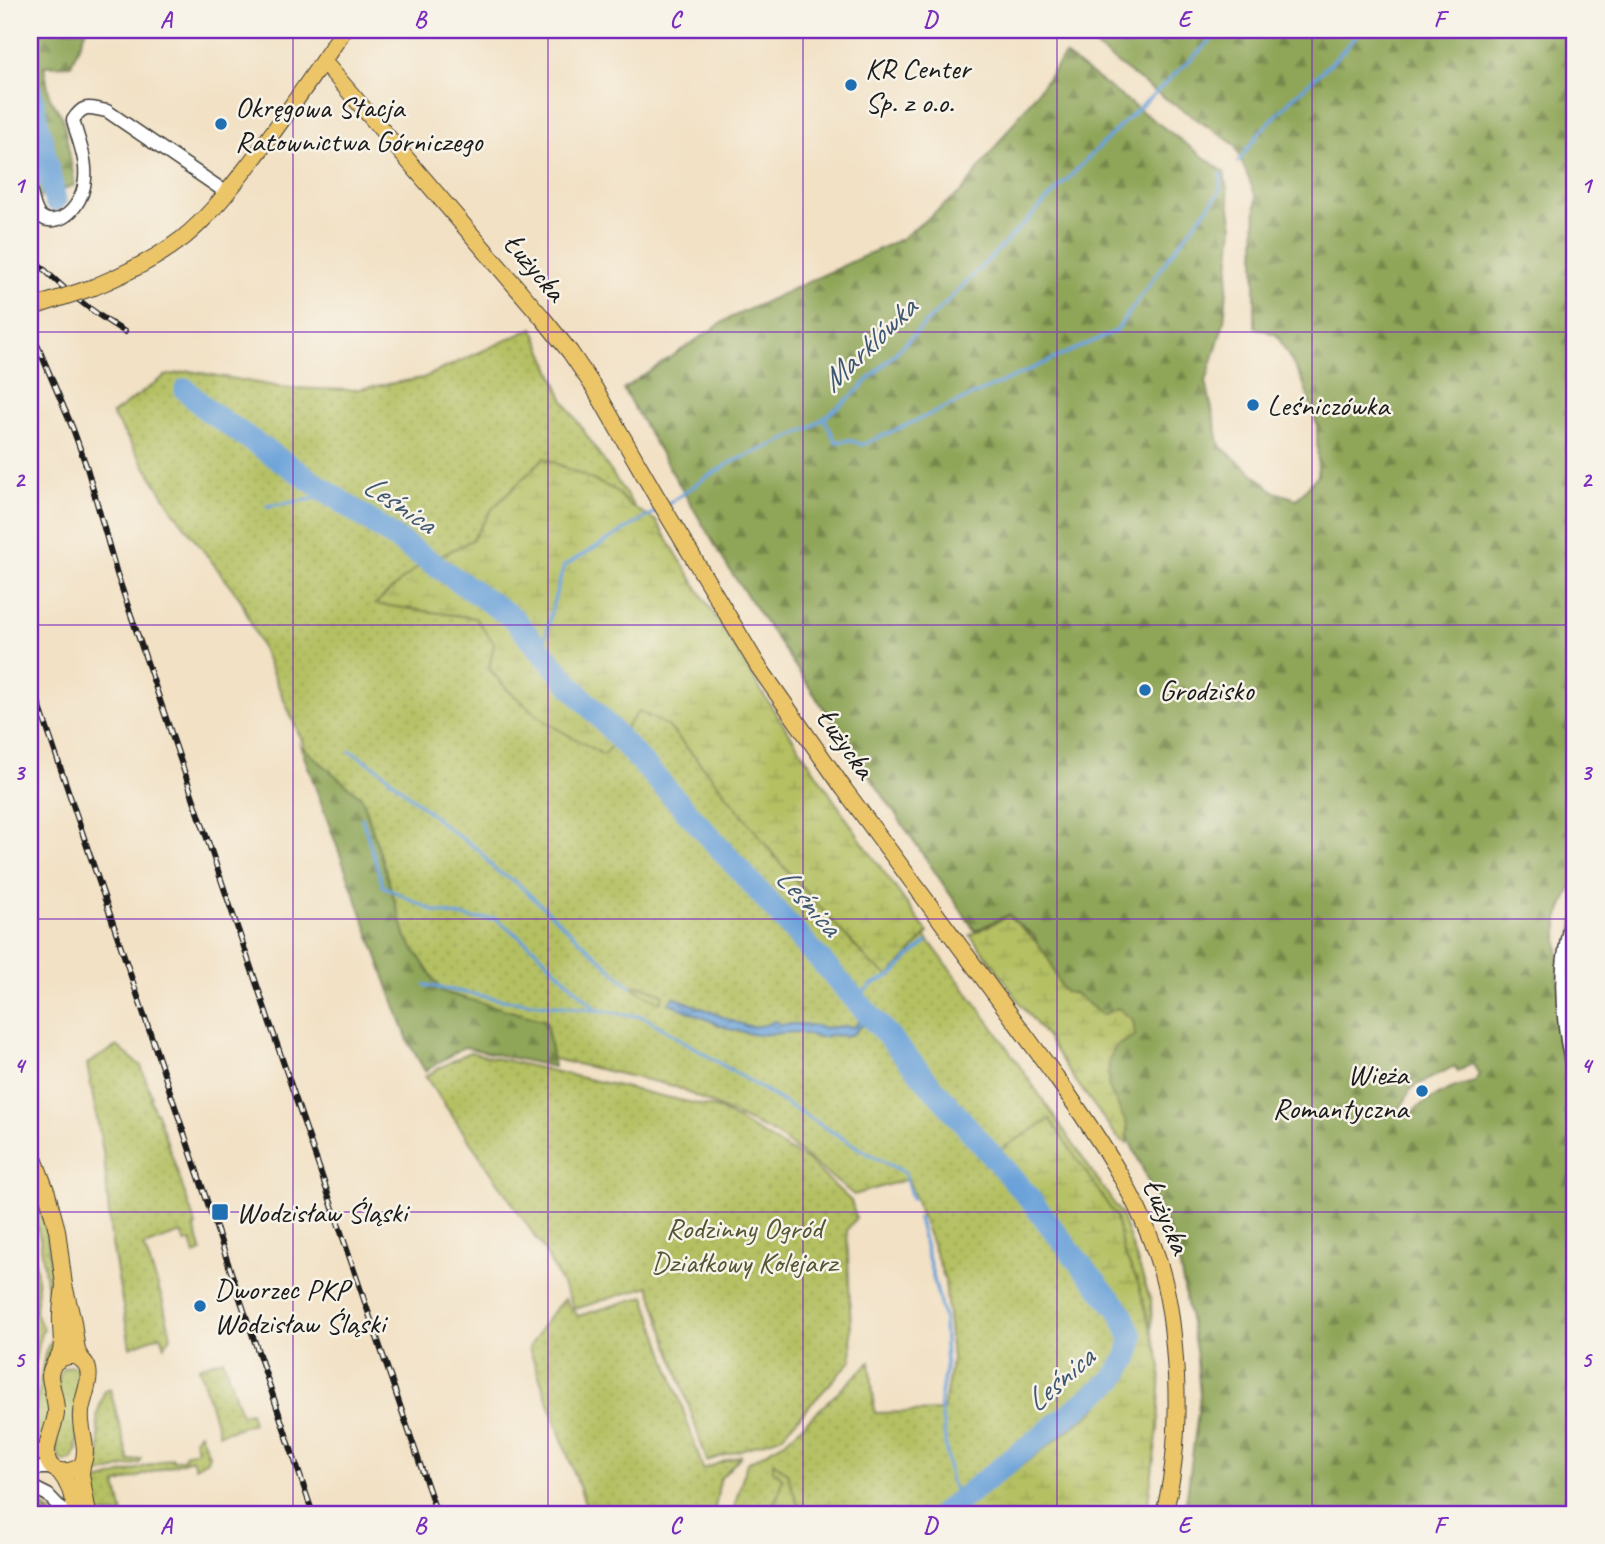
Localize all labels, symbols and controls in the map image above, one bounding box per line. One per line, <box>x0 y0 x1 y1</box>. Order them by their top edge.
text: A <box>160 5 174 34</box>
text: B <box>414 5 428 34</box>
text: C <box>670 5 684 34</box>
text: D <box>923 5 939 34</box>
text: E <box>1178 5 1194 34</box>
text: F <box>1434 5 1450 34</box>
place label: KR Center Sp. z o.o. <box>865 49 973 121</box>
marker: KR Center Sp. z o.o. <box>843 77 859 93</box>
place label: Okręgowa Stacja Ratownictwa Górniczego <box>235 88 484 160</box>
marker: Okręgowa Stacja Ratownictwa Górniczego <box>213 116 229 132</box>
text: 1 <box>14 171 27 200</box>
text: 1 <box>1581 171 1594 200</box>
street label: Łużycka <box>495 225 576 311</box>
water label: Marklówka <box>811 286 928 400</box>
place label: Leśniczówka <box>1267 386 1391 424</box>
marker: Leśniczówka <box>1245 397 1261 413</box>
water label: Leśnica <box>355 464 447 544</box>
text: 2 <box>14 465 27 494</box>
text: 2 <box>1581 465 1594 494</box>
place label: Grodzisko <box>1159 671 1255 709</box>
marker: Grodzisko <box>1137 682 1153 698</box>
street label: Łużycka <box>808 700 885 787</box>
text: 3 <box>14 758 27 787</box>
text: 3 <box>1581 758 1594 787</box>
water label: Leśnica <box>767 858 853 947</box>
text: 4 <box>14 1051 27 1080</box>
text: 4 <box>1581 1051 1594 1080</box>
place label: Wieża Romantyczna <box>1273 1055 1410 1127</box>
marker: Wieża Romantyczna <box>1414 1083 1430 1099</box>
street label: Łużycka <box>1134 1173 1200 1261</box>
place label: Wodzisław Śląski <box>236 1193 411 1231</box>
marker: Wodzisław Śląski <box>210 1202 230 1222</box>
park label: Rodzinny Ogród Działkowy Kolejarz <box>651 1209 840 1281</box>
place label: Dworzec PKP Wodzisław Śląski <box>214 1270 389 1342</box>
marker: Dworzec PKP Wodzisław Śląski <box>192 1298 208 1314</box>
water label: Leśnica <box>1016 1336 1105 1421</box>
text: 5 <box>14 1345 26 1374</box>
text: 5 <box>1581 1345 1593 1374</box>
text: A <box>160 1511 174 1540</box>
text: B <box>414 1511 428 1540</box>
text: C <box>670 1511 684 1540</box>
text: D <box>923 1511 939 1540</box>
text: E <box>1178 1511 1194 1540</box>
text: F <box>1434 1511 1450 1540</box>

